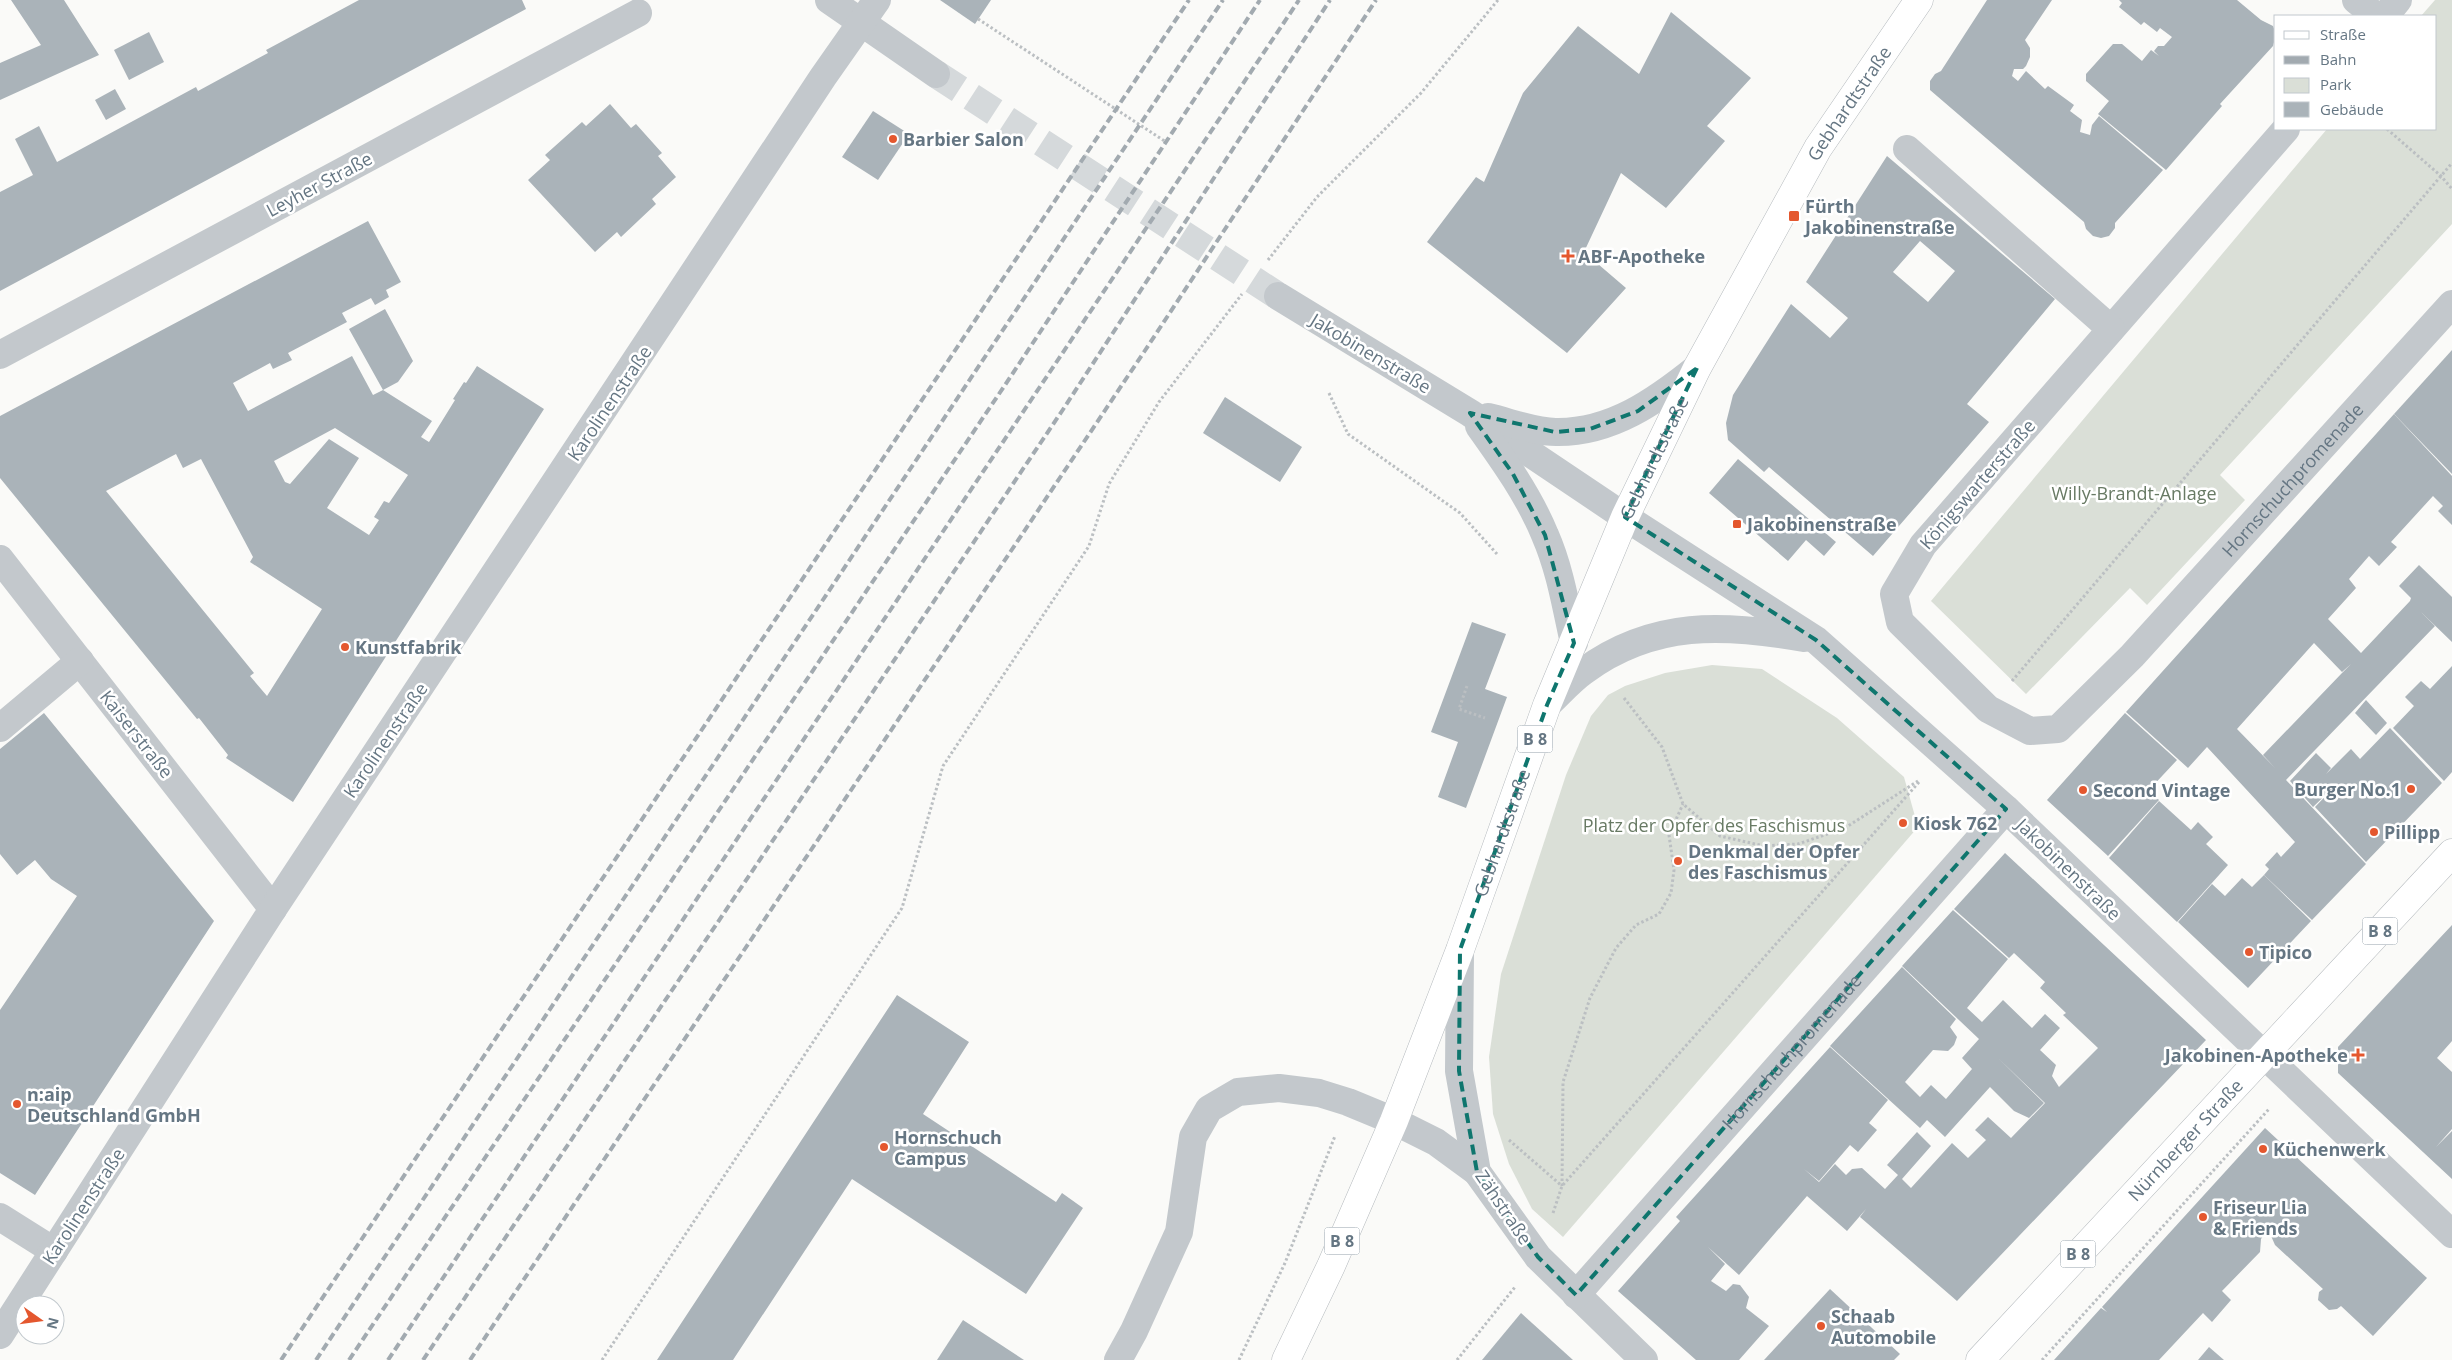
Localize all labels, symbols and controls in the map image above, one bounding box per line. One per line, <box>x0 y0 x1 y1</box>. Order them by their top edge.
legend <box>2274 15 2437 130</box>
text: Straße <box>2320 24 2366 44</box>
street label: Gebhardtstraße <box>1801 41 1896 165</box>
text: Bahn <box>2320 49 2356 69</box>
text: Park <box>2320 74 2351 94</box>
text: Gebäude <box>2320 99 2384 119</box>
place label: Barbier Salon <box>903 127 1024 151</box>
marker: Barbier Salon <box>887 133 899 145</box>
street label: Leyher Straße <box>262 146 376 222</box>
place label: Fürth Jakobinenstraße <box>1803 194 1955 239</box>
marker: Fürth Jakobinenstraße <box>1787 209 1801 223</box>
place label: ABF-Apotheke <box>1578 244 1705 268</box>
marker: ABF-Apotheke <box>1562 250 1574 262</box>
street label: Jakobinenstraße <box>1305 307 1436 398</box>
street label: Karolinenstraße <box>562 341 656 465</box>
street label: Gebhardtstraße <box>1614 392 1694 523</box>
street label: Hornschuchpromenade <box>2216 398 2368 562</box>
street label: Königswarterstraße <box>1914 414 2040 554</box>
park label: Willy-Brandt-Anlage <box>2051 481 2217 505</box>
place label: Jakobinenstraße <box>1745 512 1897 536</box>
marker: Jakobinenstraße <box>1731 518 1743 530</box>
place label: Kunstfabrik <box>355 635 462 659</box>
marker: Kunstfabrik <box>339 641 351 653</box>
street label: Karolinenstraße <box>338 678 432 802</box>
street label: Kaiserstraße <box>95 685 179 783</box>
road number: B 8 <box>1518 726 1552 752</box>
street label: Gebhardtstraße <box>1468 766 1535 900</box>
place label: Burger No.1 <box>2294 777 2401 801</box>
place label: Second Vintage <box>2093 778 2230 802</box>
marker: Burger No.1 <box>2405 783 2417 795</box>
marker: Second Vintage <box>2077 784 2089 796</box>
place label: Kiosk 762 <box>1913 811 1997 835</box>
street label: Jakobinenstraße <box>2010 812 2126 925</box>
park label: Platz der Opfer des Faschismus <box>1583 813 1845 837</box>
marker: Kiosk 762 <box>1897 817 1909 829</box>
place label: Pillipp <box>2384 820 2440 844</box>
marker: Pillipp <box>2368 826 2380 838</box>
place label: Denkmal der Opfer des Faschismus <box>1688 839 1860 884</box>
marker: Denkmal der Opfer des Faschismus <box>1672 855 1684 867</box>
road number: B 8 <box>2362 918 2398 944</box>
place label: Tipico <box>2259 940 2312 964</box>
marker: Tipico <box>2243 946 2255 958</box>
street label: Hornschuchpromenade <box>1716 969 1866 1134</box>
place label: Jakobinen-Apotheke <box>2163 1043 2348 1067</box>
marker: Jakobinen-Apotheke <box>2352 1049 2364 1061</box>
street label: Nürnberger Straße <box>2122 1074 2248 1206</box>
place label: n:aip Deutschland GmbH <box>27 1082 201 1127</box>
marker: n:aip Deutschland GmbH <box>11 1098 23 1110</box>
place label: Hornschuch Campus <box>894 1125 1002 1170</box>
place label: Küchenwerk <box>2273 1137 2387 1161</box>
marker: Hornschuch Campus <box>878 1141 890 1153</box>
street label: Karolinenstraße <box>36 1143 130 1269</box>
marker: Küchenwerk <box>2257 1143 2269 1155</box>
street label: Zähstraße <box>1470 1165 1538 1249</box>
place label: Friseur Lia & Friends <box>2213 1195 2307 1240</box>
marker: Friseur Lia & Friends <box>2197 1211 2209 1223</box>
road number: B 8 <box>1324 1228 1360 1254</box>
road number: B 8 <box>2060 1240 2096 1268</box>
north arrow <box>15 1295 65 1345</box>
place label: Schaab Automobile <box>1831 1304 1936 1349</box>
text: N <box>43 1315 64 1331</box>
marker: Schaab Automobile <box>1815 1320 1827 1332</box>

